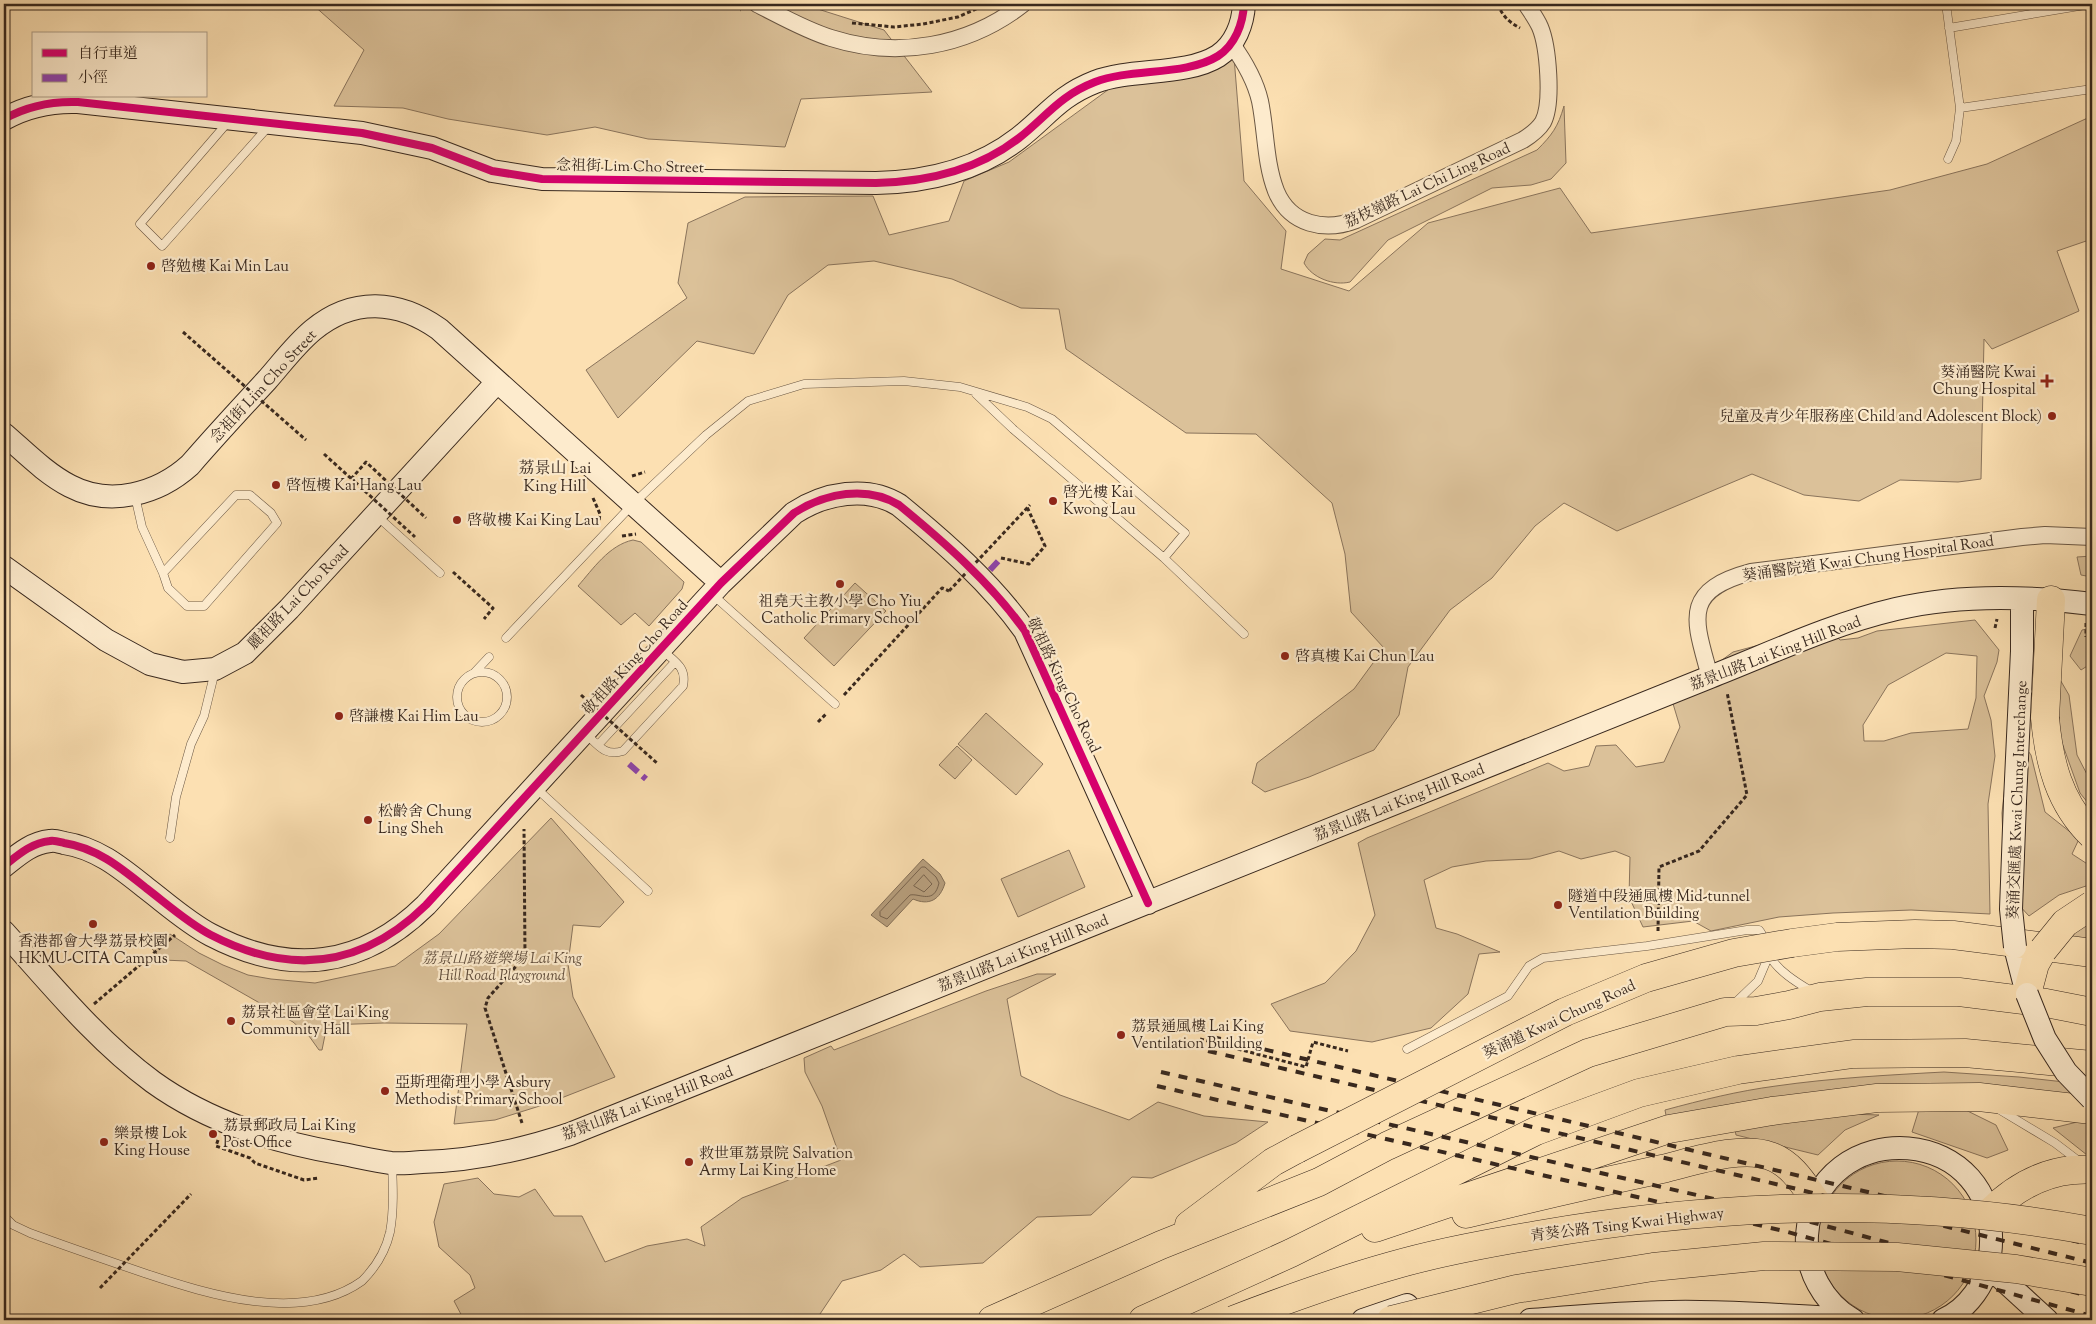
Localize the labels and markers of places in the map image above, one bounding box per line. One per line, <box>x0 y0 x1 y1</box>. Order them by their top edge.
place label: 啓勉樓 Kai Min Lau <box>161 257 289 278</box>
marker: 啓勉樓 Kai Min Lau <box>145 260 157 272</box>
place label: 葵涌醫院 Kwai Chung Hospital <box>1933 363 2036 401</box>
marker: 葵涌醫院 Kwai Chung Hospital <box>2040 374 2054 388</box>
place label: 兒童及青少年服務座 Child and Adolescent Block) <box>1719 407 2042 428</box>
marker: 兒童及青少年服務座 Child and Adolescent Block) <box>2046 410 2058 422</box>
place label: 啓恆樓 Kai Hang Lau <box>286 476 422 497</box>
marker: 啓恆樓 Kai Hang Lau <box>270 479 282 491</box>
place label: 啓光樓 Kai Kwong Lau <box>1063 483 1136 521</box>
marker: 啓光樓 Kai Kwong Lau <box>1047 495 1059 507</box>
place label: 啓敬樓 Kai King Lau <box>467 511 600 532</box>
marker: 啓敬樓 Kai King Lau <box>451 514 463 526</box>
marker: 祖堯天主教小學 Cho Yiu Catholic Primary School <box>834 578 846 590</box>
place label: 祖堯天主教小學 Cho Yiu Catholic Primary School <box>759 592 922 630</box>
place label: 啓真樓 Kai Chun Lau <box>1295 647 1435 668</box>
marker: 啓真樓 Kai Chun Lau <box>1279 650 1291 662</box>
place label: 啓謙樓 Kai Him Lau <box>349 707 479 728</box>
marker: 啓謙樓 Kai Him Lau <box>333 710 345 722</box>
place label: 松齡舍 Chung Ling Sheh <box>378 802 472 840</box>
marker: 松齡舍 Chung Ling Sheh <box>362 814 374 826</box>
place label: 隧道中段通風樓 Mid-tunnel Ventilation Building <box>1568 887 1750 925</box>
marker: 隧道中段通風樓 Mid-tunnel Ventilation Building <box>1552 899 1564 911</box>
marker: 香港都會大學荔景校園 HKMU-CITA Campus <box>87 918 99 930</box>
place label: 香港都會大學荔景校園 HKMU-CITA Campus <box>18 932 168 970</box>
place label: 荔景社區會堂 Lai King Community Hall <box>241 1003 389 1041</box>
marker: 荔景社區會堂 Lai King Community Hall <box>225 1015 237 1027</box>
place label: 荔景通風樓 Lai King Ventilation Building <box>1131 1017 1264 1055</box>
marker: 荔景通風樓 Lai King Ventilation Building <box>1115 1029 1127 1041</box>
place label: 亞斯理衛理小學 Asbury Methodist Primary School <box>395 1073 563 1111</box>
marker: 亞斯理衛理小學 Asbury Methodist Primary School <box>379 1085 391 1097</box>
place label: 荔景郵政局 Lai King Post Office <box>223 1116 356 1154</box>
place label: 樂景樓 Lok King House <box>114 1124 190 1162</box>
marker: 荔景郵政局 Lai King Post Office <box>207 1128 219 1140</box>
marker: 樂景樓 Lok King House <box>98 1136 110 1148</box>
place label: 救世軍荔景院 Salvation Army Lai King Home <box>699 1144 853 1182</box>
marker: 救世軍荔景院 Salvation Army Lai King Home <box>683 1156 695 1168</box>

